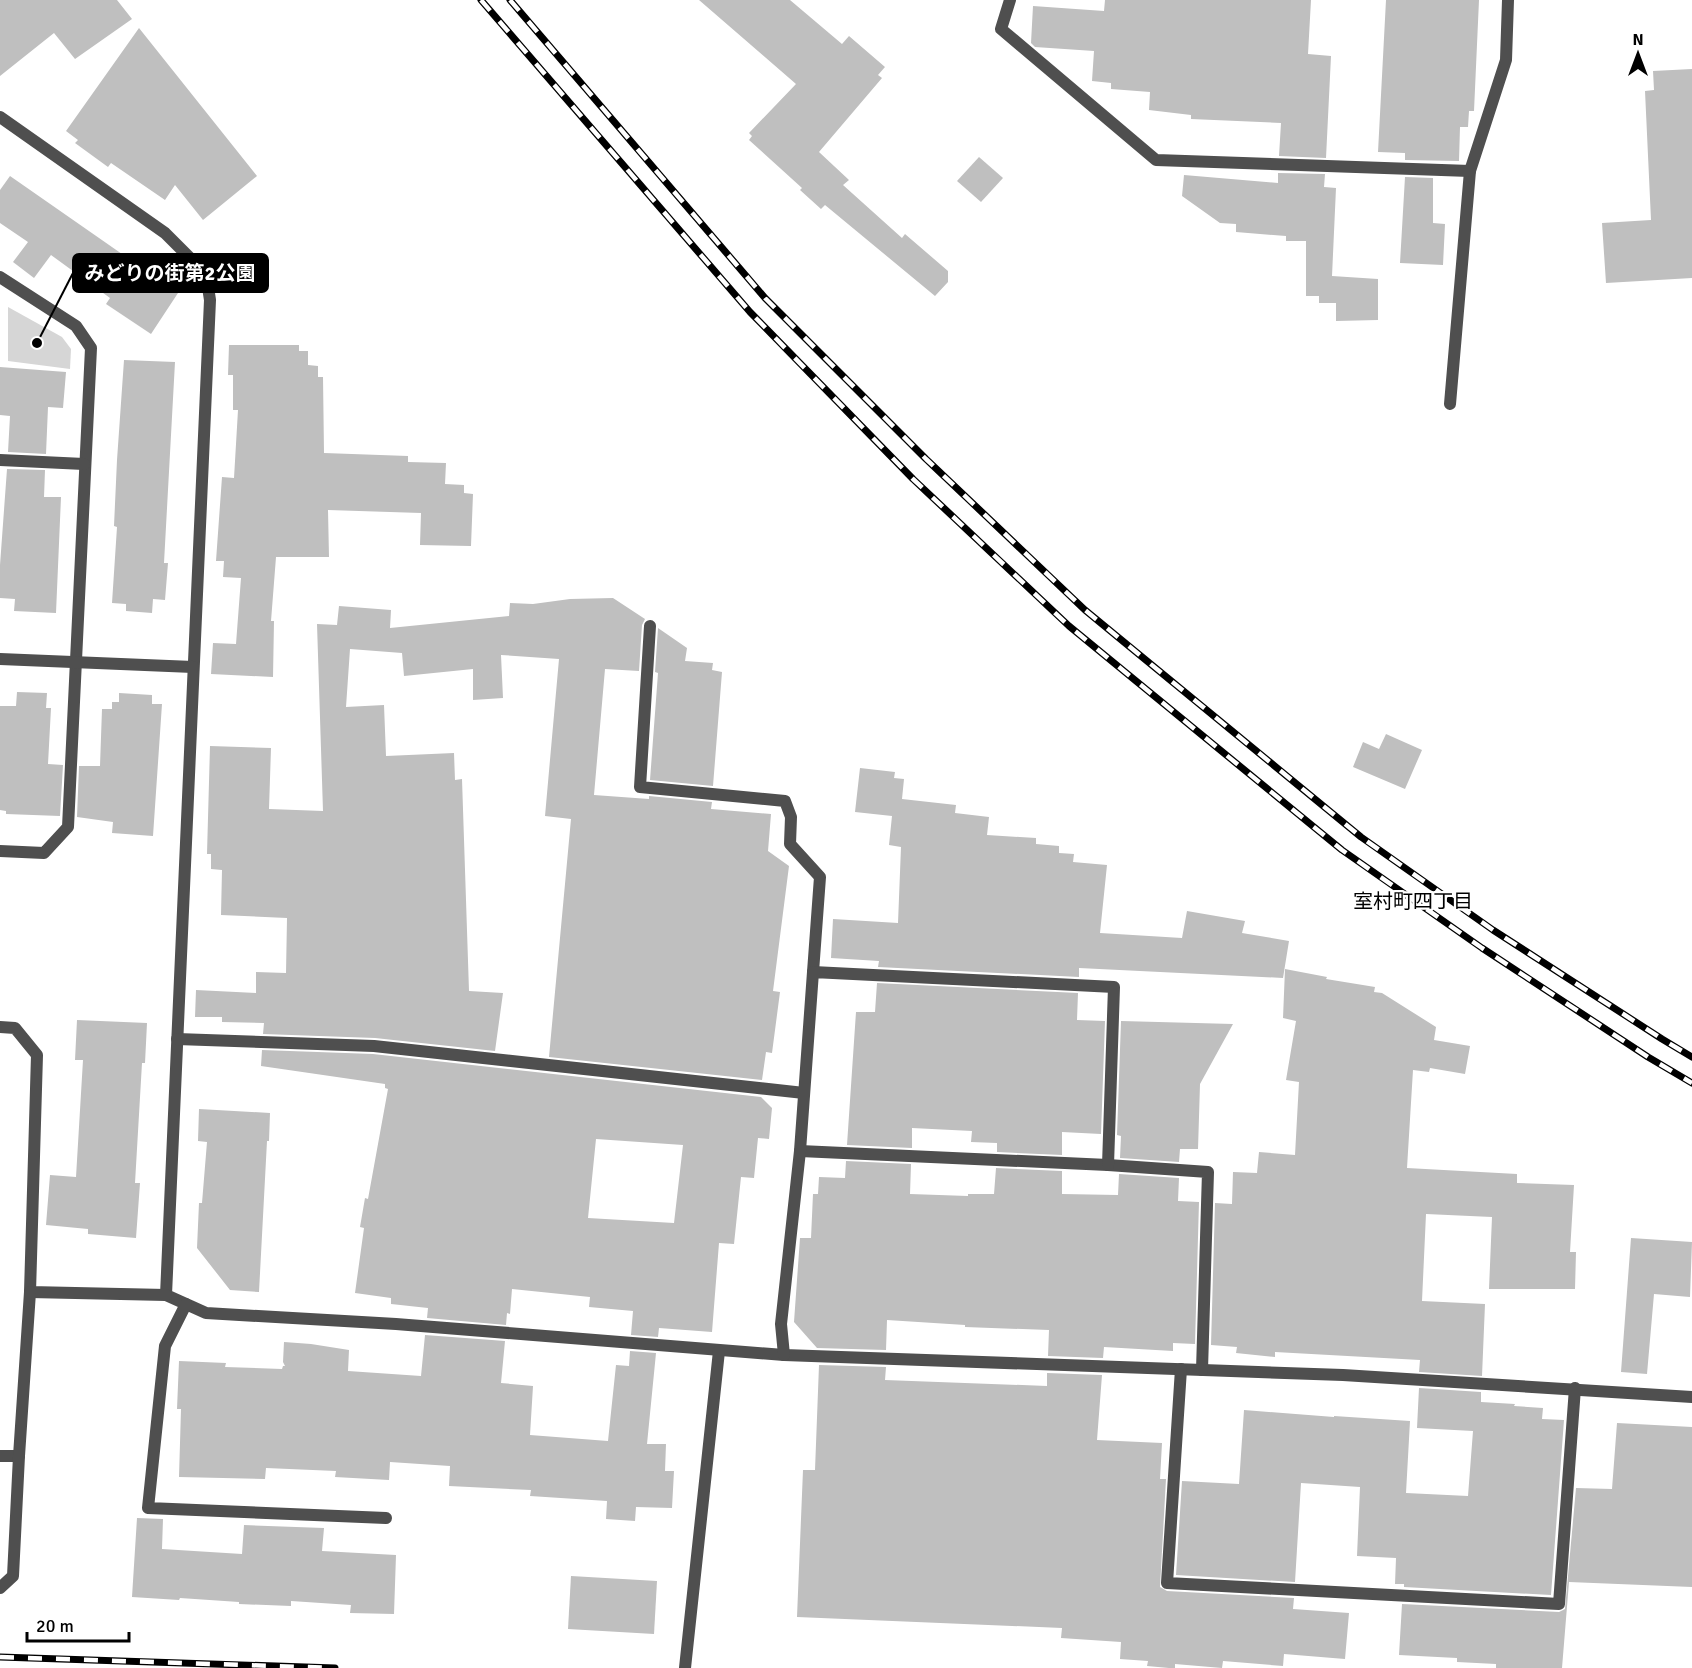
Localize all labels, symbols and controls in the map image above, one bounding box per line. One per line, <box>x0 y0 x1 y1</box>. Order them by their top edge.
north arrow <box>1608 24 1668 84</box>
text: N <box>1632 30 1644 50</box>
callout: みどりの街第2公園 <box>73 254 268 292</box>
text: みどりの街第2公園 <box>85 261 255 286</box>
district label: 室村町四丁目 <box>1353 889 1473 914</box>
scale bar <box>27 1605 129 1643</box>
text: 20 m <box>36 1615 74 1637</box>

